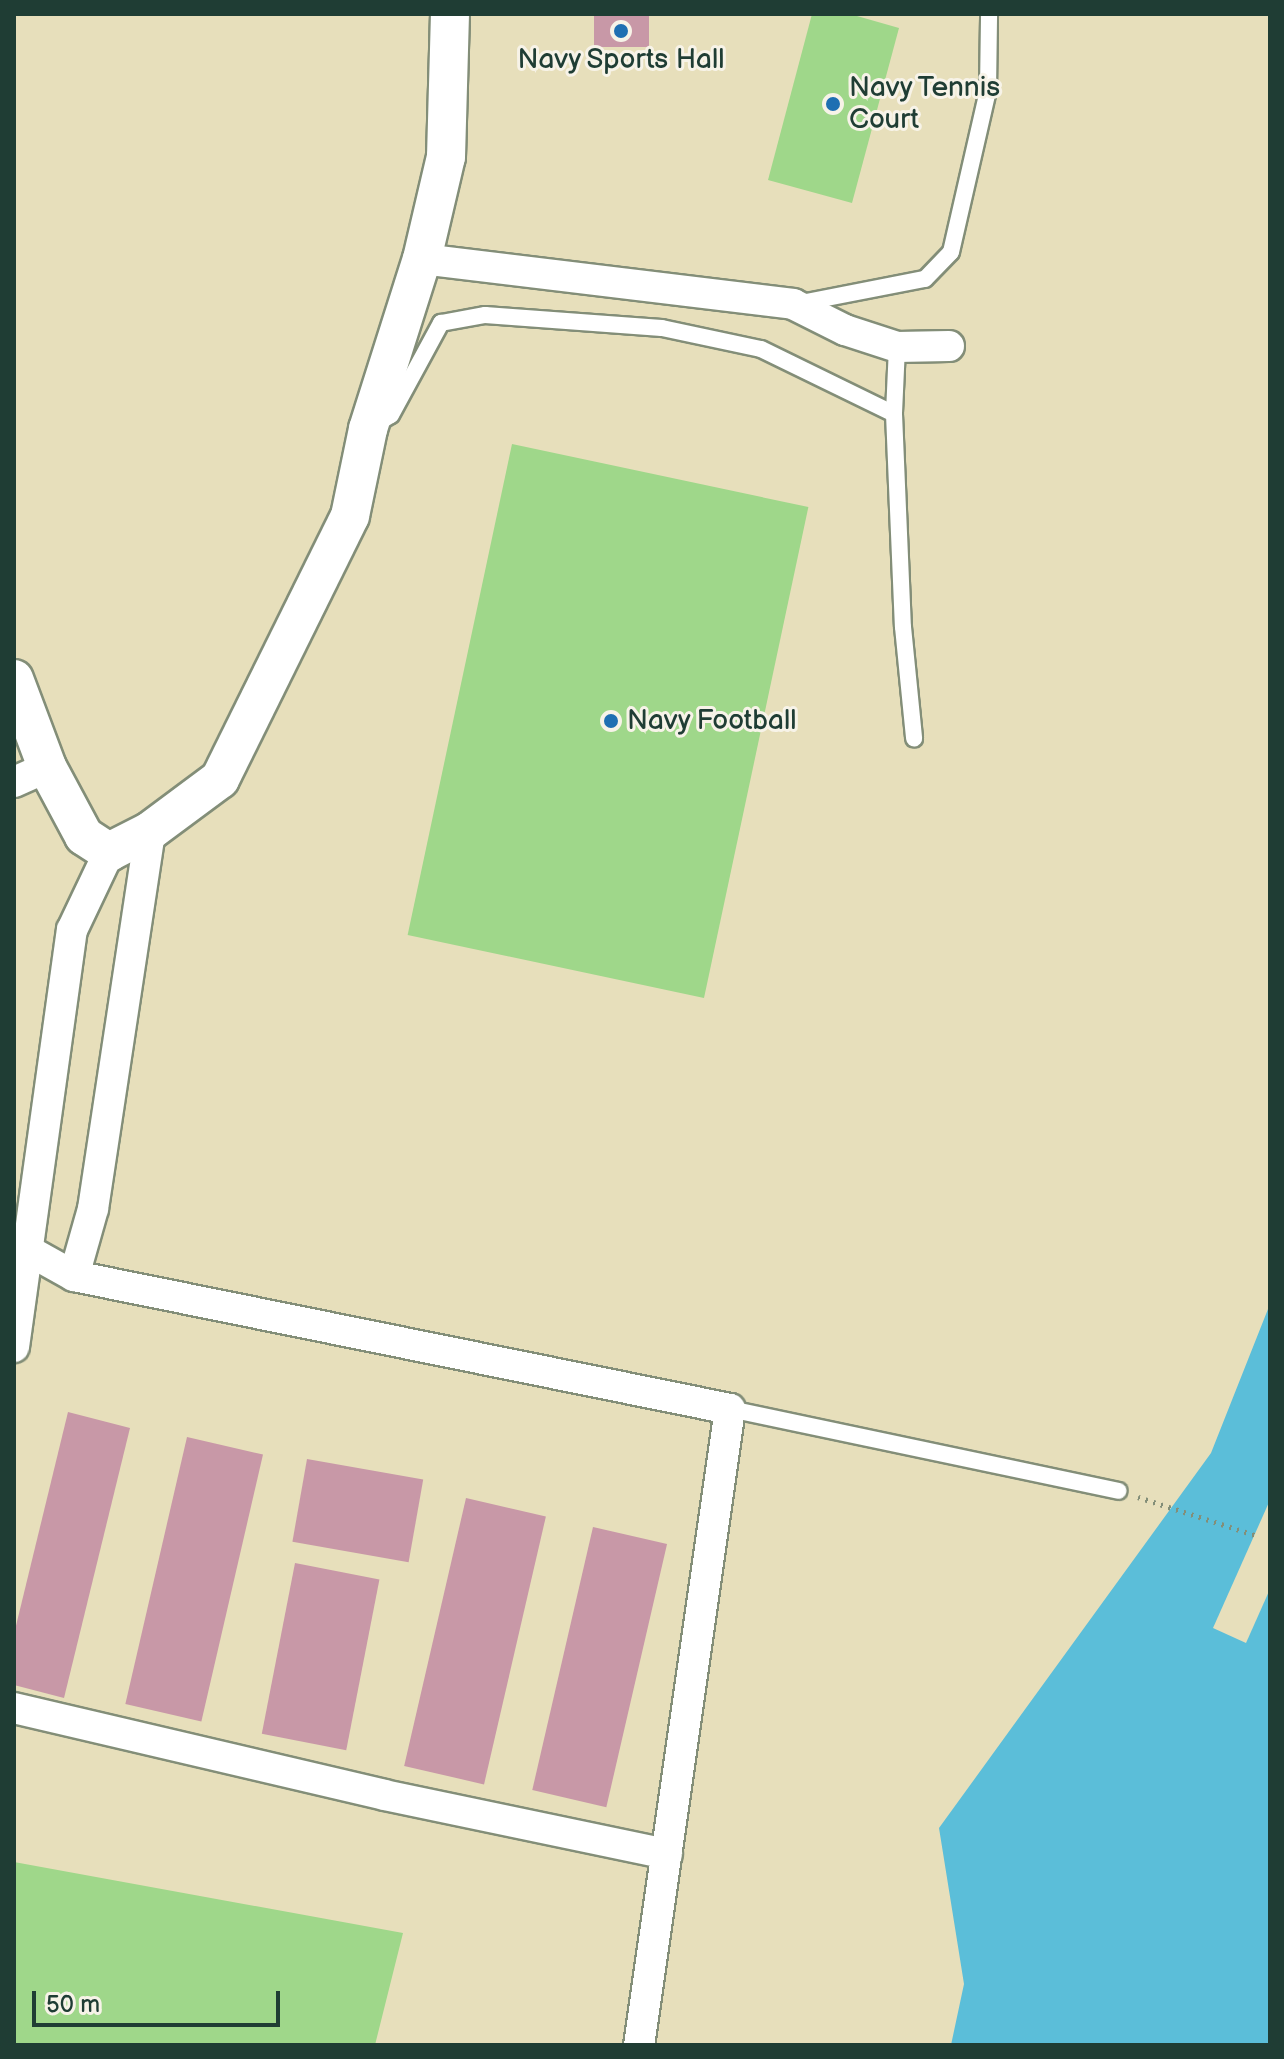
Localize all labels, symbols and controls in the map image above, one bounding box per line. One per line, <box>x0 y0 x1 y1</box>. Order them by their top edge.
marker: Navy Sports Hall <box>612 22 630 40</box>
place label: Navy Sports Hall <box>516 43 726 77</box>
place label: Navy Tennis Court <box>849 71 1003 137</box>
marker: Navy Tennis Court <box>824 95 842 113</box>
place label: Navy Football <box>627 704 798 738</box>
marker: Navy Football <box>602 712 620 730</box>
scale bar <box>36 1975 284 2025</box>
text: 50 m <box>46 1990 100 2019</box>

